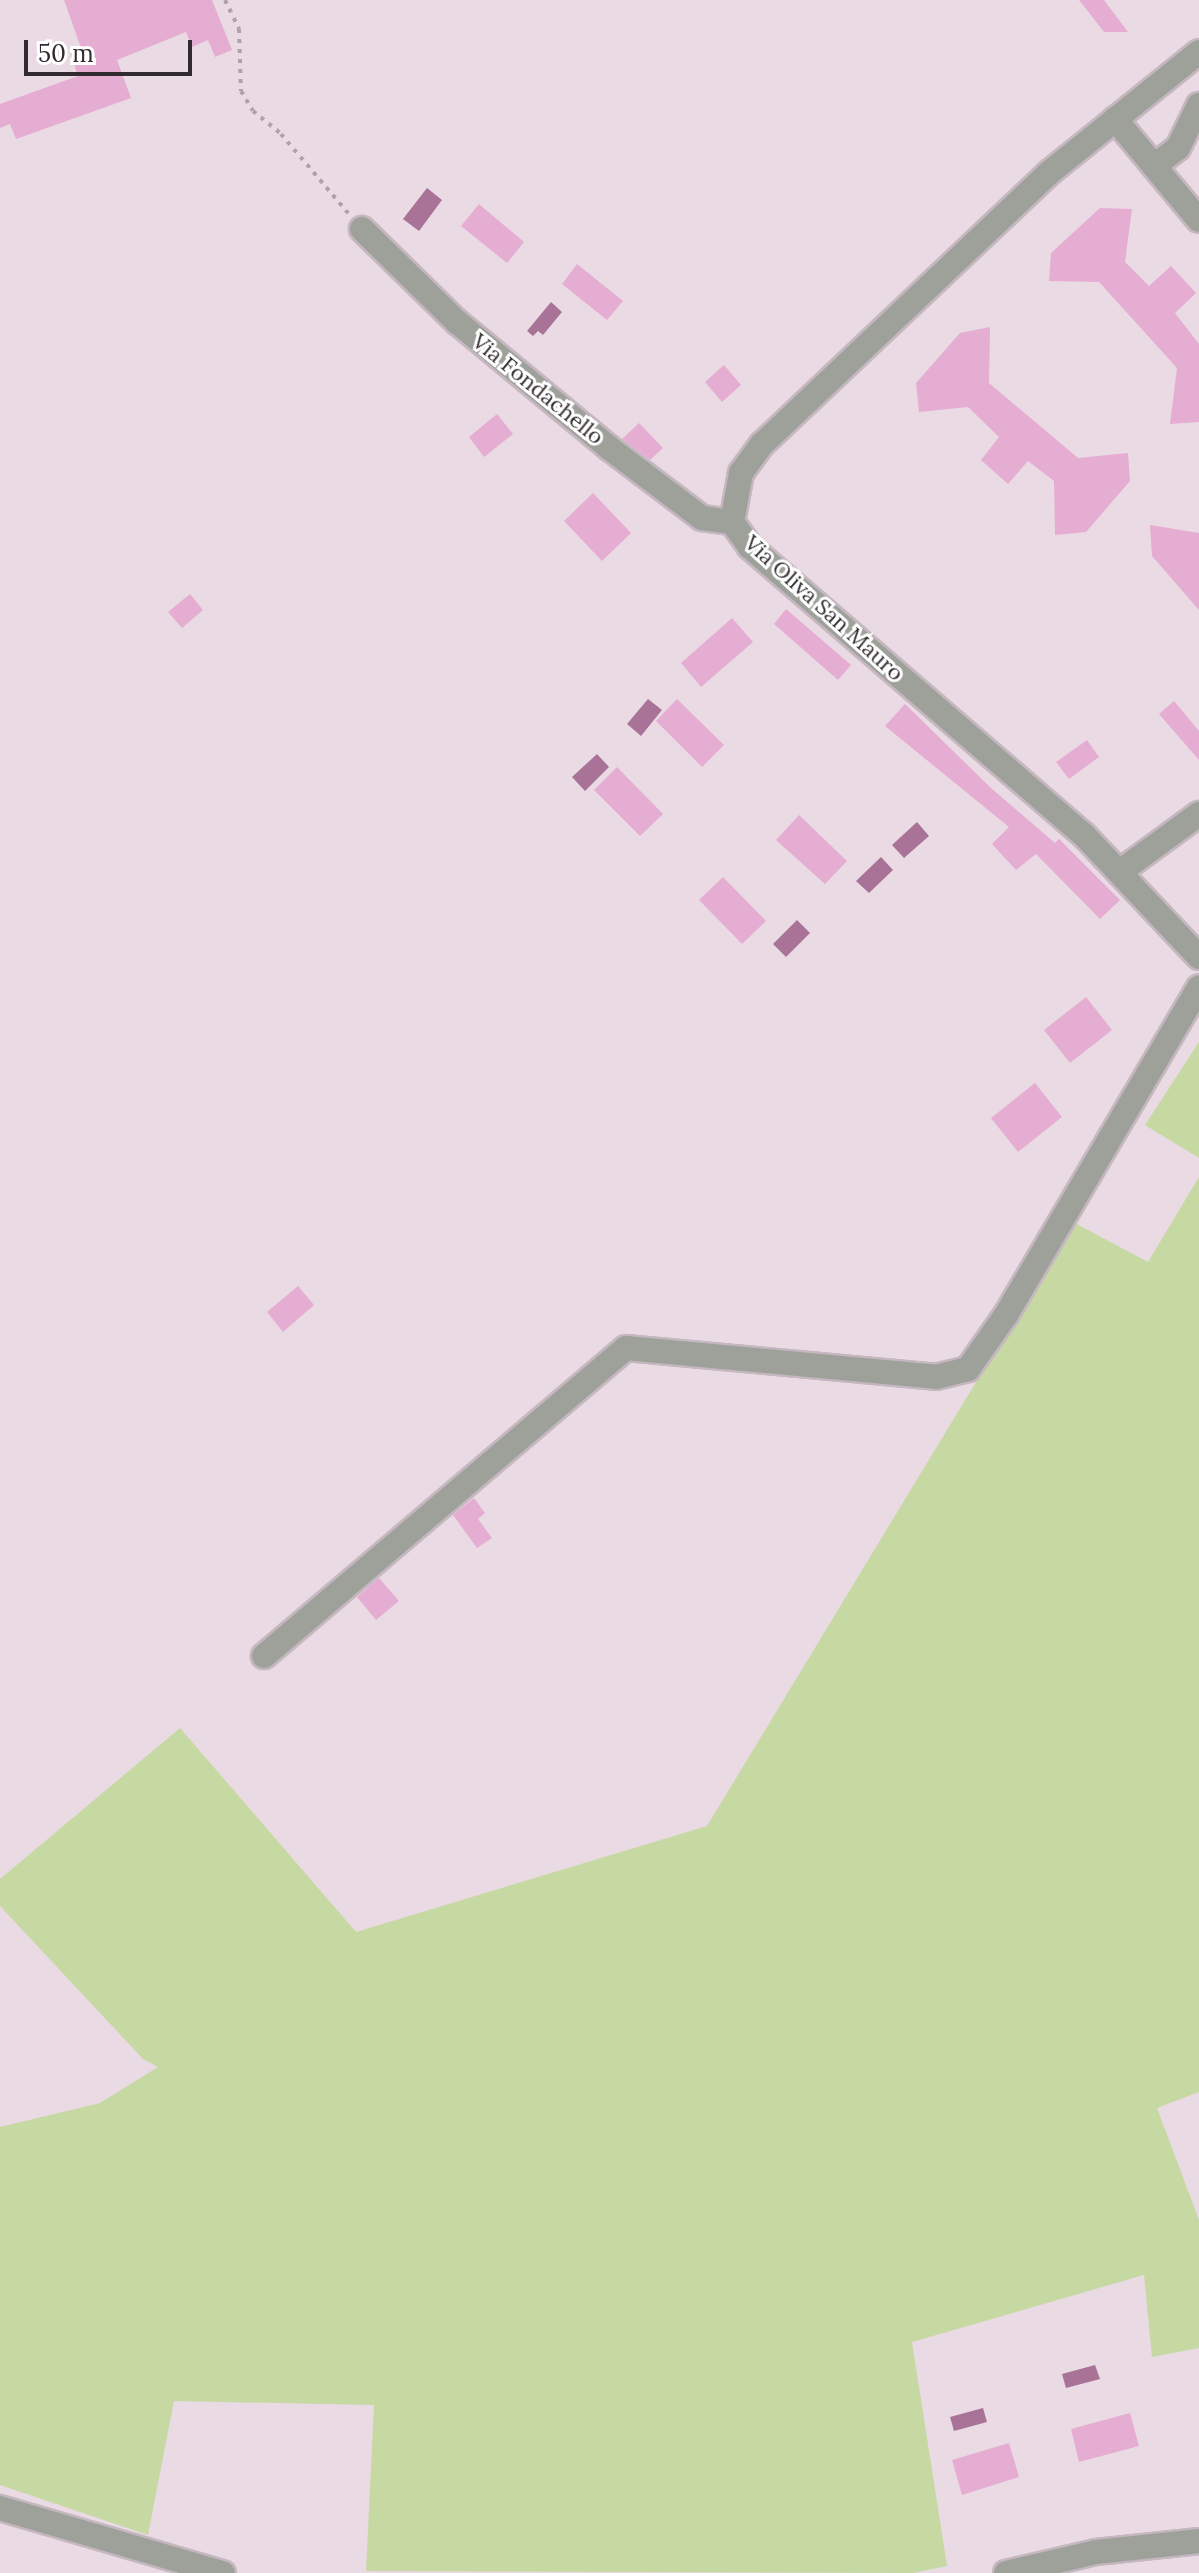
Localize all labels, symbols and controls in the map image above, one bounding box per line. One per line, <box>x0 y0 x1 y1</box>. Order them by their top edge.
scale bar <box>28 24 196 74</box>
text: 50 m <box>38 38 94 69</box>
street label: Via Fondachello <box>467 328 609 450</box>
street label: Via Oliva San Mauro <box>739 530 909 686</box>

